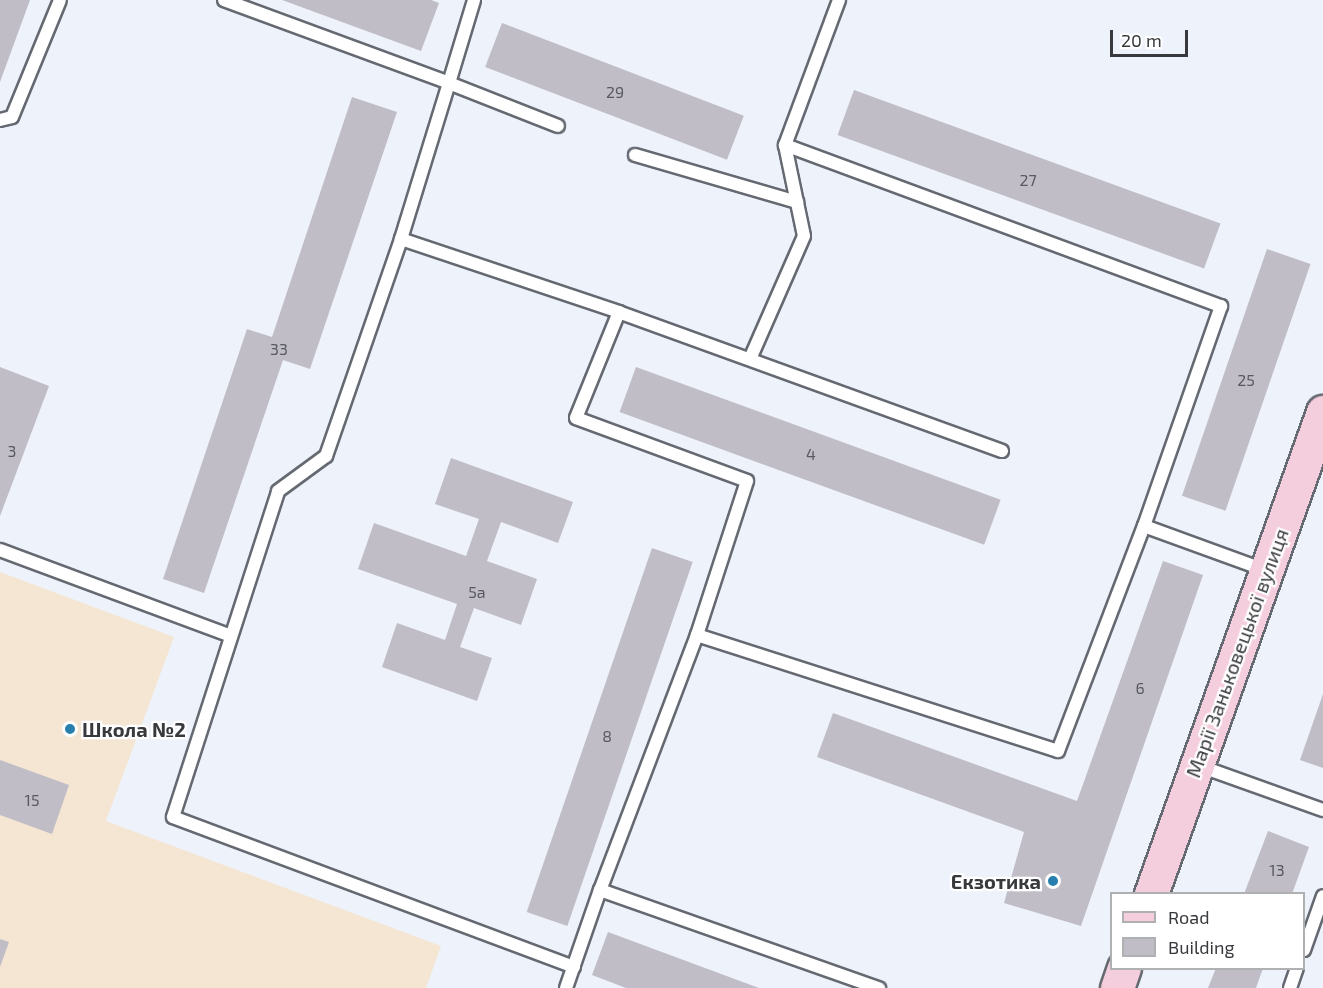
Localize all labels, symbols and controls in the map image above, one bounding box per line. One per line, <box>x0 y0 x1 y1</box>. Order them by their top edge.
scale bar <box>1113 18 1191 56</box>
text: 20 m <box>1121 29 1162 51</box>
house number: 29 <box>606 82 624 102</box>
house number: 27 <box>1019 170 1037 190</box>
house number: 33 <box>270 339 288 359</box>
house number: 25 <box>1237 370 1255 390</box>
house number: 3 <box>8 441 16 461</box>
house number: 4 <box>806 444 816 464</box>
street label: Марії Заньковецької вулиця <box>1181 525 1293 781</box>
house number: 5а <box>468 582 486 602</box>
house number: 6 <box>1135 678 1145 698</box>
place label: Школа №2 <box>82 717 186 741</box>
marker: Школа №2 <box>63 722 77 736</box>
house number: 8 <box>602 726 612 746</box>
house number: 15 <box>25 790 39 810</box>
house number: 13 <box>1269 860 1285 880</box>
place label: Екзотика <box>951 869 1041 893</box>
marker: Екзотика <box>1046 874 1060 888</box>
legend <box>1110 892 1305 970</box>
text: Road <box>1168 906 1209 928</box>
text: Building <box>1168 936 1235 958</box>

